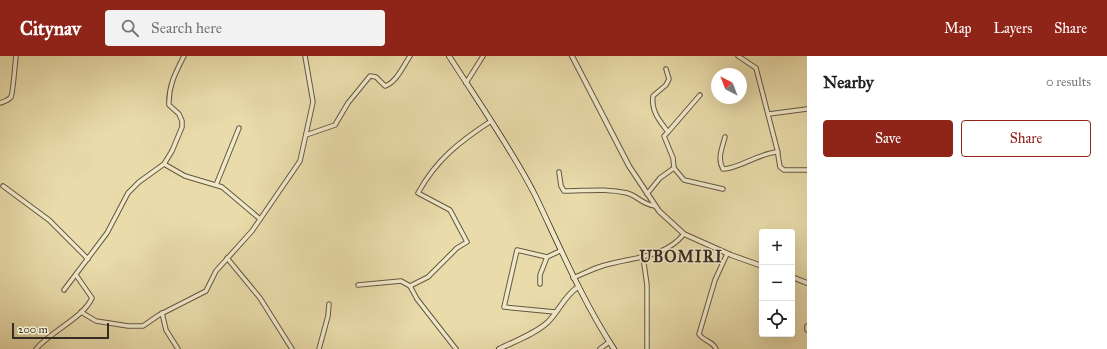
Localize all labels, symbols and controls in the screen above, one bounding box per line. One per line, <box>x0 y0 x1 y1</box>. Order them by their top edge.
search box <box>105 10 385 46</box>
text: Citynav <box>20 17 81 40</box>
icon: search <box>119 17 141 39</box>
text: Search here <box>151 19 222 37</box>
text: Map <box>944 20 972 37</box>
text: Layers <box>994 20 1032 37</box>
text: Share <box>1054 20 1087 37</box>
north arrow <box>711 68 747 104</box>
text: Nearby <box>823 72 874 93</box>
text: 0 results <box>1046 74 1091 90</box>
button: Save <box>823 120 953 157</box>
button: Share <box>961 120 1091 157</box>
map controls <box>759 229 795 337</box>
button: + <box>759 229 795 265</box>
district label: UBOMIRI <box>639 247 723 266</box>
button: − <box>759 265 795 301</box>
button: locate <box>759 301 795 337</box>
scale bar <box>12 321 109 340</box>
text: 200 m <box>18 323 48 336</box>

